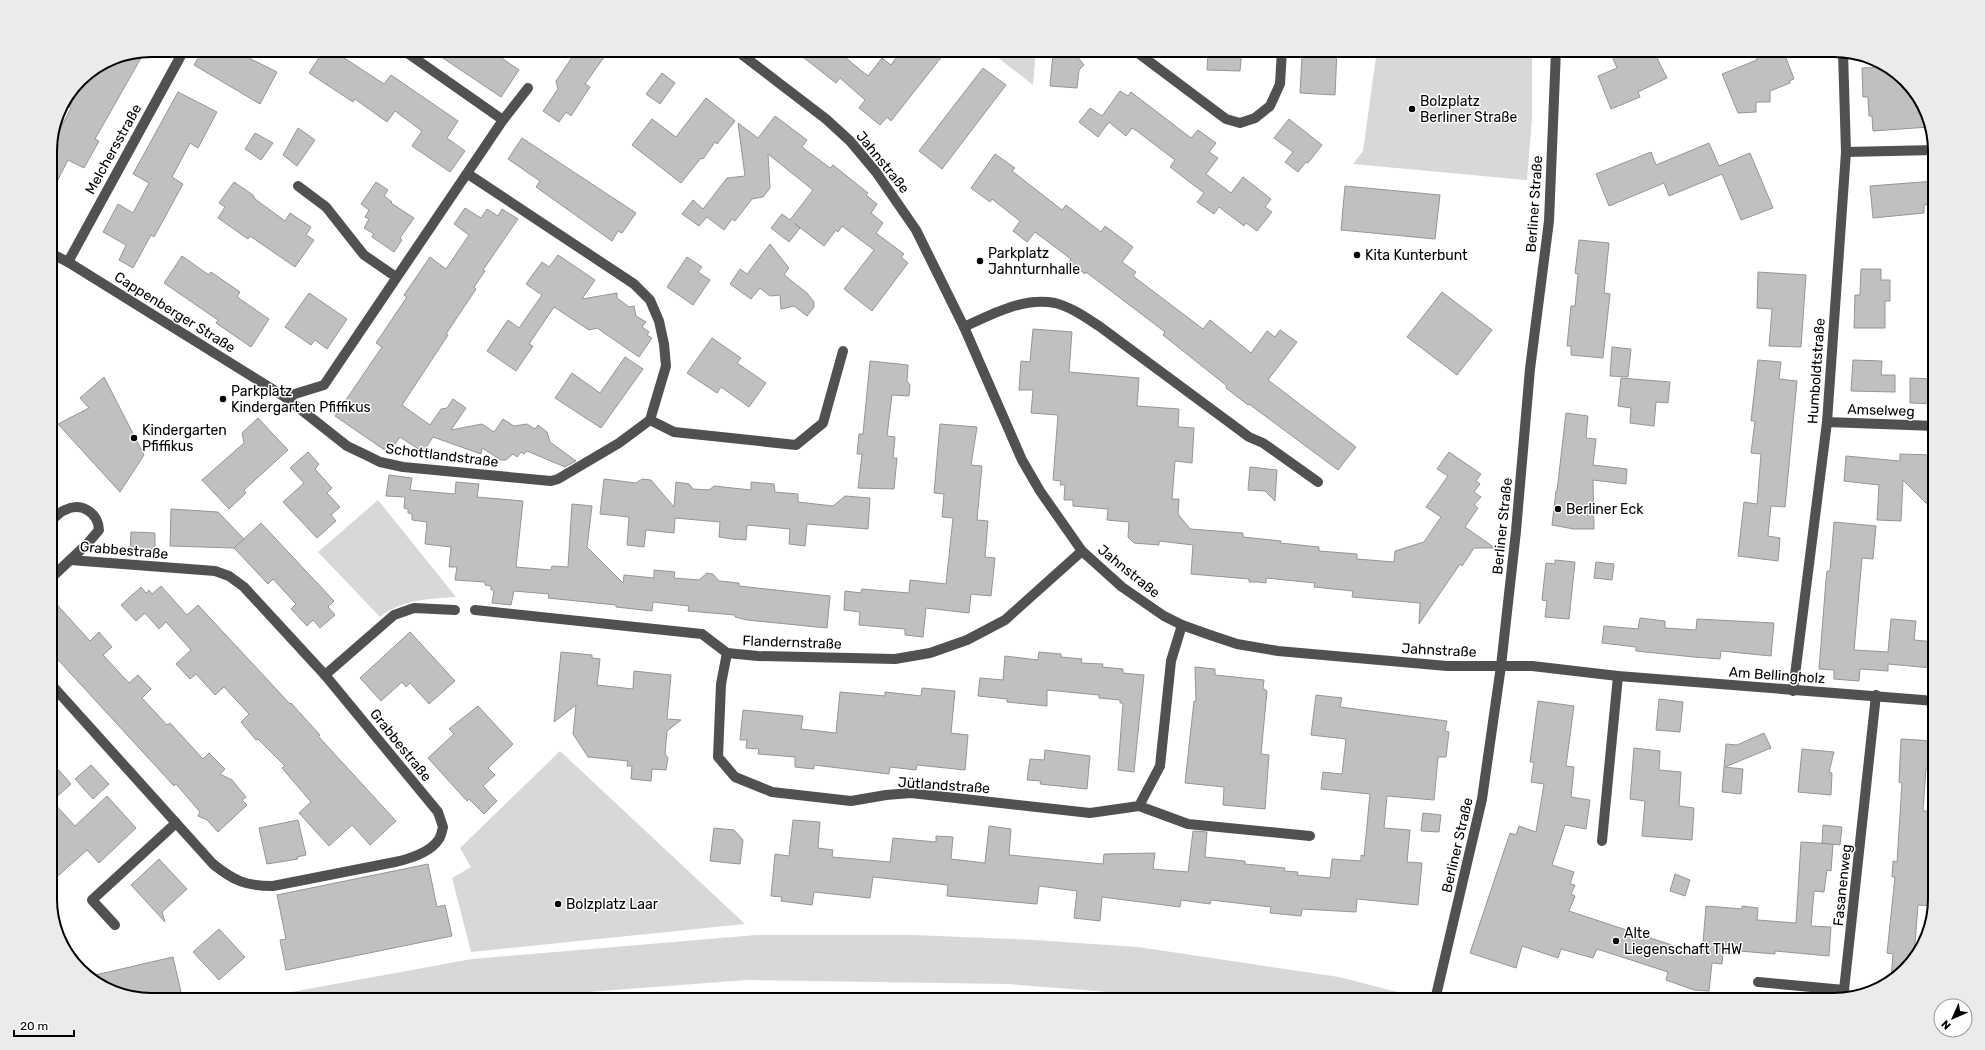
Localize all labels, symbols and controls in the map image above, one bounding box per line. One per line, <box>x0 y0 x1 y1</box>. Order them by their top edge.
place label: Bolzplatz Berliner Straße <box>1420 93 1517 126</box>
street label: Melchersstraße <box>82 101 145 197</box>
marker: Bolzplatz Berliner Straße <box>1407 104 1417 114</box>
street label: Jahnstraße <box>852 128 913 197</box>
street label: Berliner Straße <box>1523 155 1546 253</box>
place label: Parkplatz Jahnturnhalle <box>988 245 1080 278</box>
place label: Kita Kunterbunt <box>1365 247 1468 264</box>
marker: Kita Kunterbunt <box>1352 250 1362 260</box>
marker: Parkplatz Jahnturnhalle <box>975 256 985 266</box>
street label: Cappenberger Straße <box>111 268 238 357</box>
street label: Humboldtstraße <box>1804 317 1829 425</box>
place label: Parkplatz Kindergarten Pfiffikus <box>231 383 371 416</box>
marker: Parkplatz Kindergarten Pfiffikus <box>218 394 228 404</box>
street label: Amselweg <box>1847 401 1915 420</box>
place label: Kindergarten Pfiffikus <box>142 422 227 455</box>
marker: Kindergarten Pfiffikus <box>129 433 139 443</box>
street label: Schottlandstraße <box>385 440 499 471</box>
street label: Berliner Straße <box>1489 477 1516 575</box>
place label: Berliner Eck <box>1566 501 1644 518</box>
marker: Berliner Eck <box>1553 504 1563 514</box>
street label: Grabbestraße <box>79 538 169 563</box>
street label: Jahnstraße <box>1094 541 1163 602</box>
street label: Flandernstraße <box>742 632 842 653</box>
street label: Jahnstraße <box>1401 640 1477 661</box>
street label: Am Bellingholz <box>1728 664 1826 687</box>
street label: Grabbestraße <box>366 706 435 785</box>
street label: Jütlandstraße <box>897 774 991 797</box>
street label: Berliner Straße <box>1438 796 1477 894</box>
street label: Fasanenweg <box>1830 843 1855 927</box>
place label: Bolzplatz Laar <box>566 896 659 913</box>
marker: Bolzplatz Laar <box>553 899 563 909</box>
place label: Alte Liegenschaft THW <box>1624 925 1742 958</box>
marker: Alte Liegenschaft THW <box>1611 936 1621 946</box>
north arrow <box>1933 998 1973 1038</box>
scale bar <box>14 1012 74 1038</box>
text: N <box>1939 1017 1954 1032</box>
text: 20 m <box>20 1019 48 1033</box>

